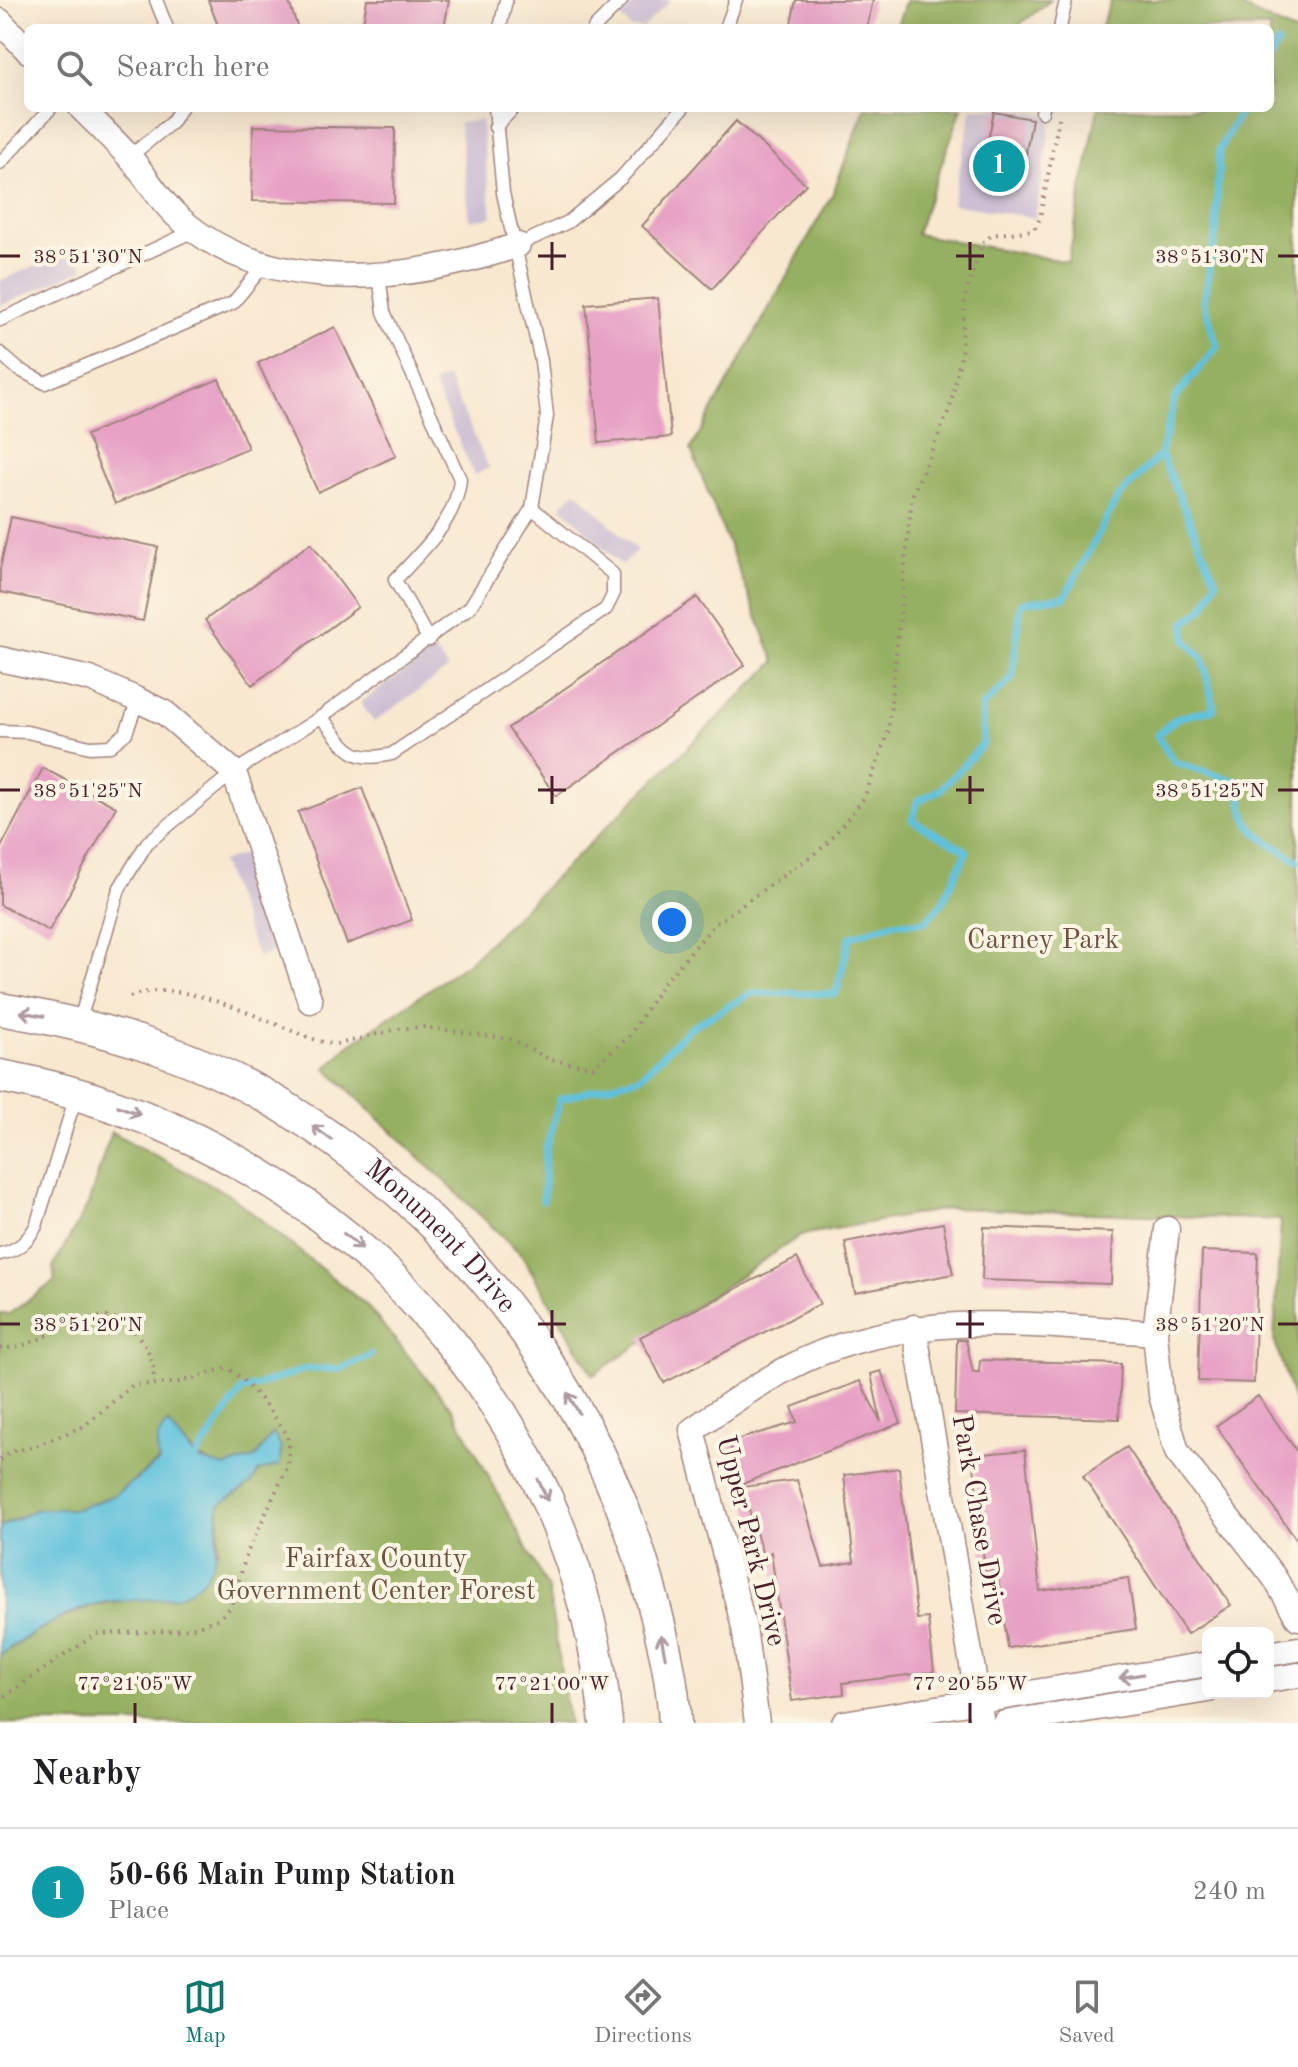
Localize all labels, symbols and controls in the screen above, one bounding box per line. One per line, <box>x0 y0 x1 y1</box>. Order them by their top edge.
search box <box>24 24 1274 112</box>
icon: search <box>52 46 96 90</box>
text: Search here <box>116 53 270 83</box>
pin: 1 <box>973 136 1025 196</box>
text: 38°51'30"N <box>33 248 143 268</box>
text: 38°51'30"N <box>1155 248 1265 268</box>
text: 38°51'25"N <box>33 782 143 802</box>
text: 38°51'25"N <box>1155 782 1265 802</box>
your location <box>652 902 692 942</box>
park label: Carney Park <box>967 927 1119 955</box>
one-way arrow <box>20 1006 45 1021</box>
one-way arrow <box>116 1104 141 1119</box>
one-way arrow <box>312 1125 333 1142</box>
street label: Monument Drive <box>359 1155 521 1319</box>
one-way arrow <box>342 1232 362 1250</box>
text: 38°51'20"N <box>33 1316 143 1336</box>
text: 38°51'20"N <box>1155 1316 1265 1336</box>
one-way arrow <box>565 1392 581 1415</box>
street label: Park Chase Drive <box>946 1412 1010 1628</box>
street label: Upper Park Drive <box>710 1433 790 1649</box>
one-way arrow <box>536 1478 551 1502</box>
park label: Fairfax County Government Center Forest <box>216 1546 536 1606</box>
map controls <box>1202 1627 1274 1699</box>
button: locate <box>1202 1627 1274 1699</box>
one-way arrow <box>655 1634 670 1659</box>
one-way arrow <box>1119 1669 1144 1684</box>
text: 77°21'05"W <box>77 1675 193 1695</box>
text: 77°21'00"W <box>494 1675 610 1695</box>
text: 77°20'55"W <box>912 1675 1028 1695</box>
text: Nearby <box>32 1758 142 1792</box>
text: 50-66 Main Pump Station <box>108 1861 456 1891</box>
text: 1 <box>50 1879 66 1905</box>
text: 240 m <box>1193 1879 1266 1905</box>
text: Place <box>108 1898 169 1924</box>
tab: Map <box>183 1975 227 2050</box>
tab: Directions <box>594 1975 692 2050</box>
tab: Saved <box>1059 1975 1115 2050</box>

